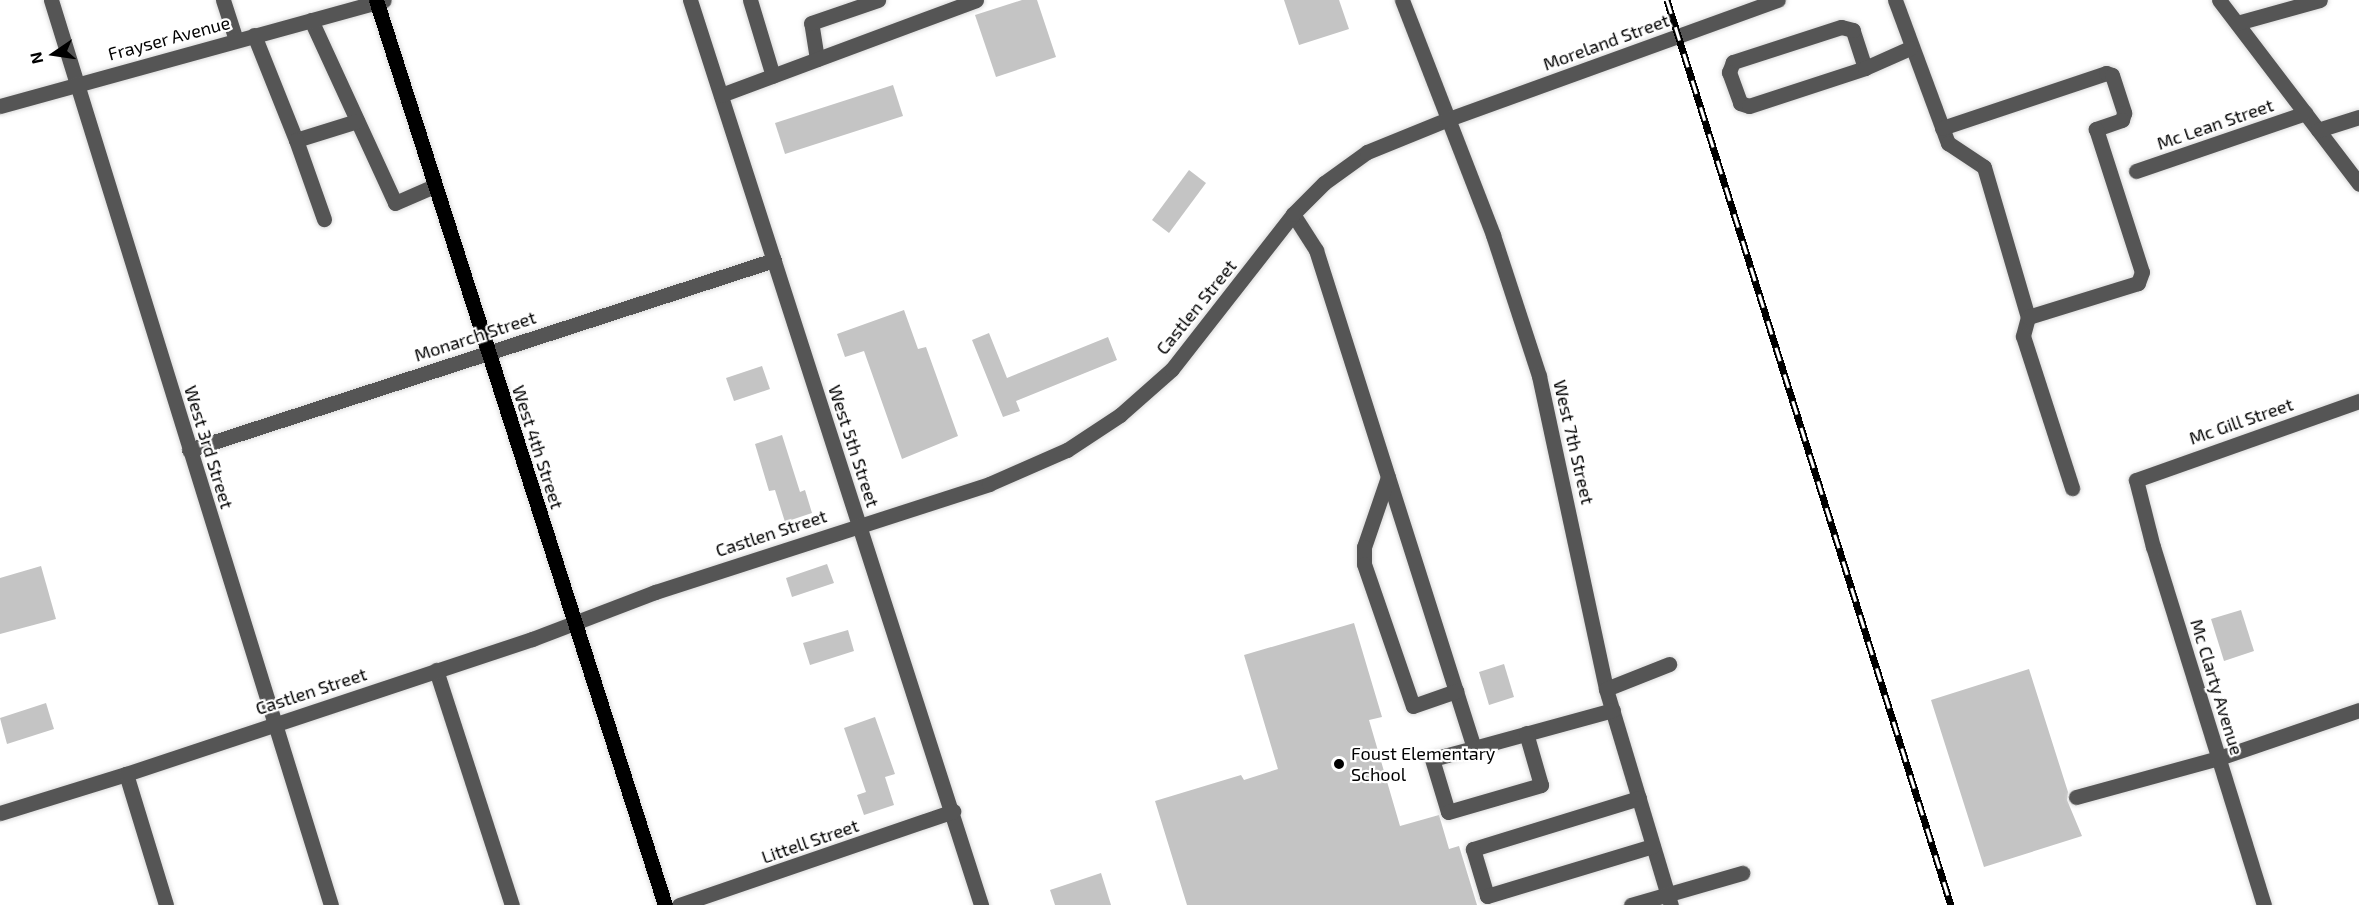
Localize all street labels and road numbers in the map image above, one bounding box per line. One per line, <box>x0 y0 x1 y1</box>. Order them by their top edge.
street label: Moreland Street <box>1540 9 1672 75</box>
street label: Frayser Avenue <box>105 11 233 65</box>
street label: Mc Lean Street <box>2154 94 2276 154</box>
street label: Castlen Street <box>1151 255 1241 359</box>
street label: Monarch Street <box>411 306 539 366</box>
street label: West 7th Street <box>1549 378 1599 506</box>
street label: West 4th Street <box>508 382 568 512</box>
street label: West 5th Street <box>824 382 884 510</box>
street label: West 3rd Street <box>180 383 238 511</box>
street label: Mc Gill Street <box>2186 393 2296 449</box>
street label: Castlen Street <box>713 505 829 561</box>
street label: Mc Clarty Avenue <box>2186 616 2248 758</box>
street label: Castlen Street <box>253 663 369 719</box>
street label: Littell Street <box>758 814 862 868</box>

